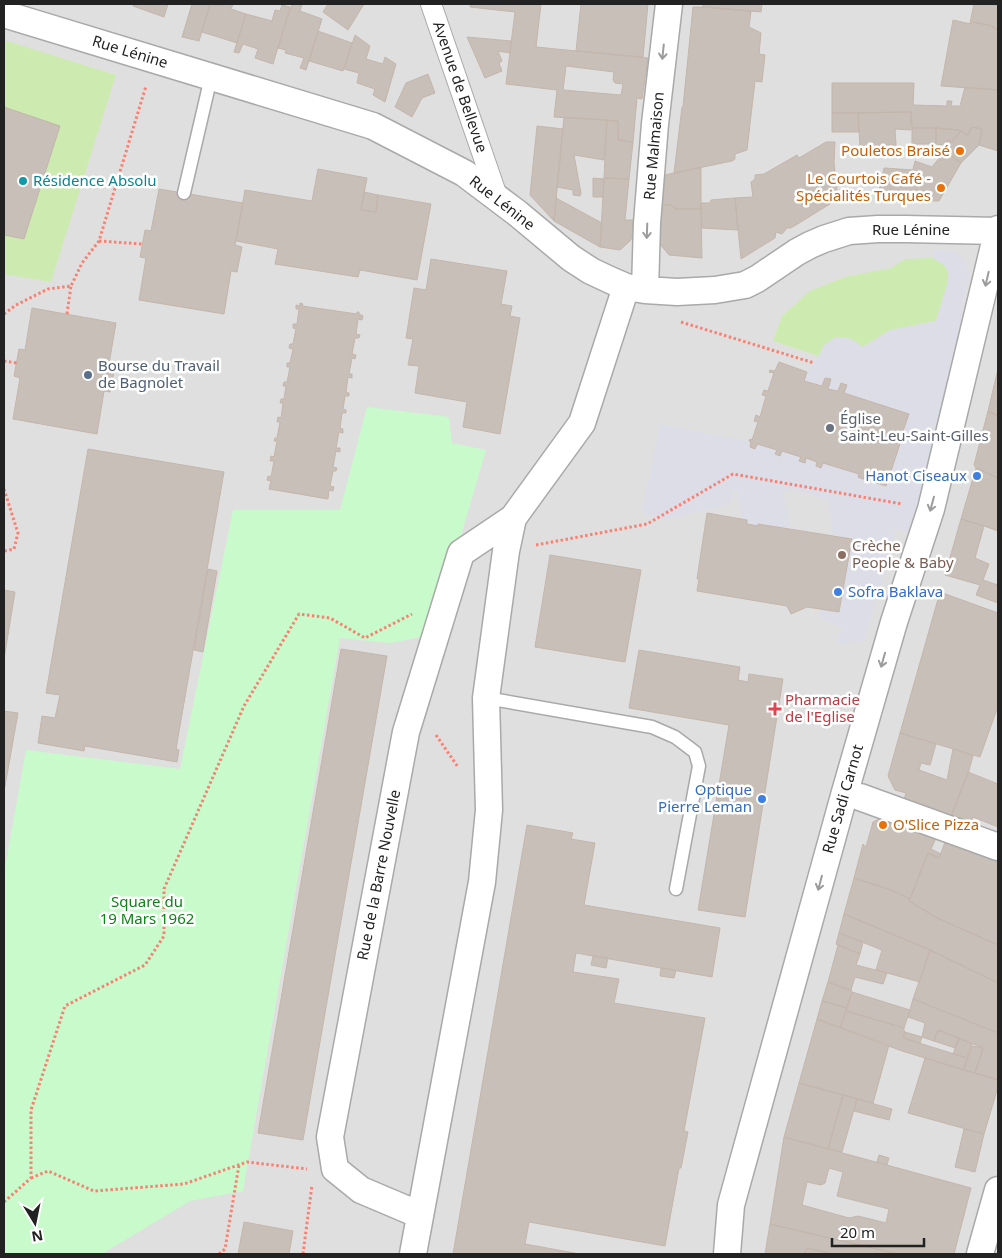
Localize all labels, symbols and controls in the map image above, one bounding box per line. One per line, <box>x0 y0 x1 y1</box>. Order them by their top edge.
street label: Avenue de Bellevue <box>429 18 493 155</box>
street label: Rue Lénine <box>90 30 171 72</box>
one-way arrow <box>658 44 668 60</box>
street label: Rue Malmaison <box>638 91 668 201</box>
place label: Pouletos Braisé <box>841 140 950 160</box>
marker: Pouletos Braisé <box>954 145 966 157</box>
place label: Le Courtois Café - Spécialités Turques <box>796 168 931 205</box>
place label: Résidence Absolu <box>33 170 157 190</box>
street label: Rue Lénine <box>466 170 540 234</box>
marker: Résidence Absolu <box>17 175 29 187</box>
marker: Le Courtois Café - Spécialités Turques <box>935 182 947 194</box>
street label: Rue Lénine <box>872 219 950 239</box>
one-way arrow <box>642 223 651 239</box>
one-way arrow <box>982 270 991 286</box>
place label: Bourse du Travail de Bagnolet <box>98 355 220 392</box>
marker: Bourse du Travail de Bagnolet <box>82 369 94 381</box>
place label: Église Saint-Leu-Saint-Gilles <box>840 408 989 445</box>
marker: Église Saint-Leu-Saint-Gilles <box>824 422 836 434</box>
place label: Hanot Ciseaux <box>865 465 967 485</box>
marker: Hanot Ciseaux <box>971 470 983 482</box>
one-way arrow <box>927 496 936 512</box>
place label: Crèche People & Baby <box>852 535 954 572</box>
marker: Crèche People & Baby <box>836 549 848 561</box>
place label: Sofra Baklava <box>848 581 943 601</box>
marker: Sofra Baklava <box>832 586 844 598</box>
one-way arrow <box>878 651 888 667</box>
place label: Pharmacie de l'Eglise <box>785 689 860 726</box>
marker: Pharmacie de l'Eglise <box>769 703 781 715</box>
street label: Rue Sadi Carnot <box>817 741 867 856</box>
place label: Optique Pierre Leman <box>658 779 752 816</box>
street label: Rue de la Barre Nouvelle <box>352 788 404 962</box>
marker: Optique Pierre Leman <box>756 793 768 805</box>
place label: O'Slice Pizza <box>893 814 979 834</box>
marker: O'Slice Pizza <box>877 819 889 831</box>
one-way arrow <box>815 875 824 891</box>
park label: Square du 19 Mars 1962 <box>100 891 194 928</box>
north arrow <box>10 1198 60 1248</box>
scale bar <box>832 1216 924 1248</box>
text: 20 m <box>840 1222 875 1242</box>
text: N <box>30 1226 45 1247</box>

